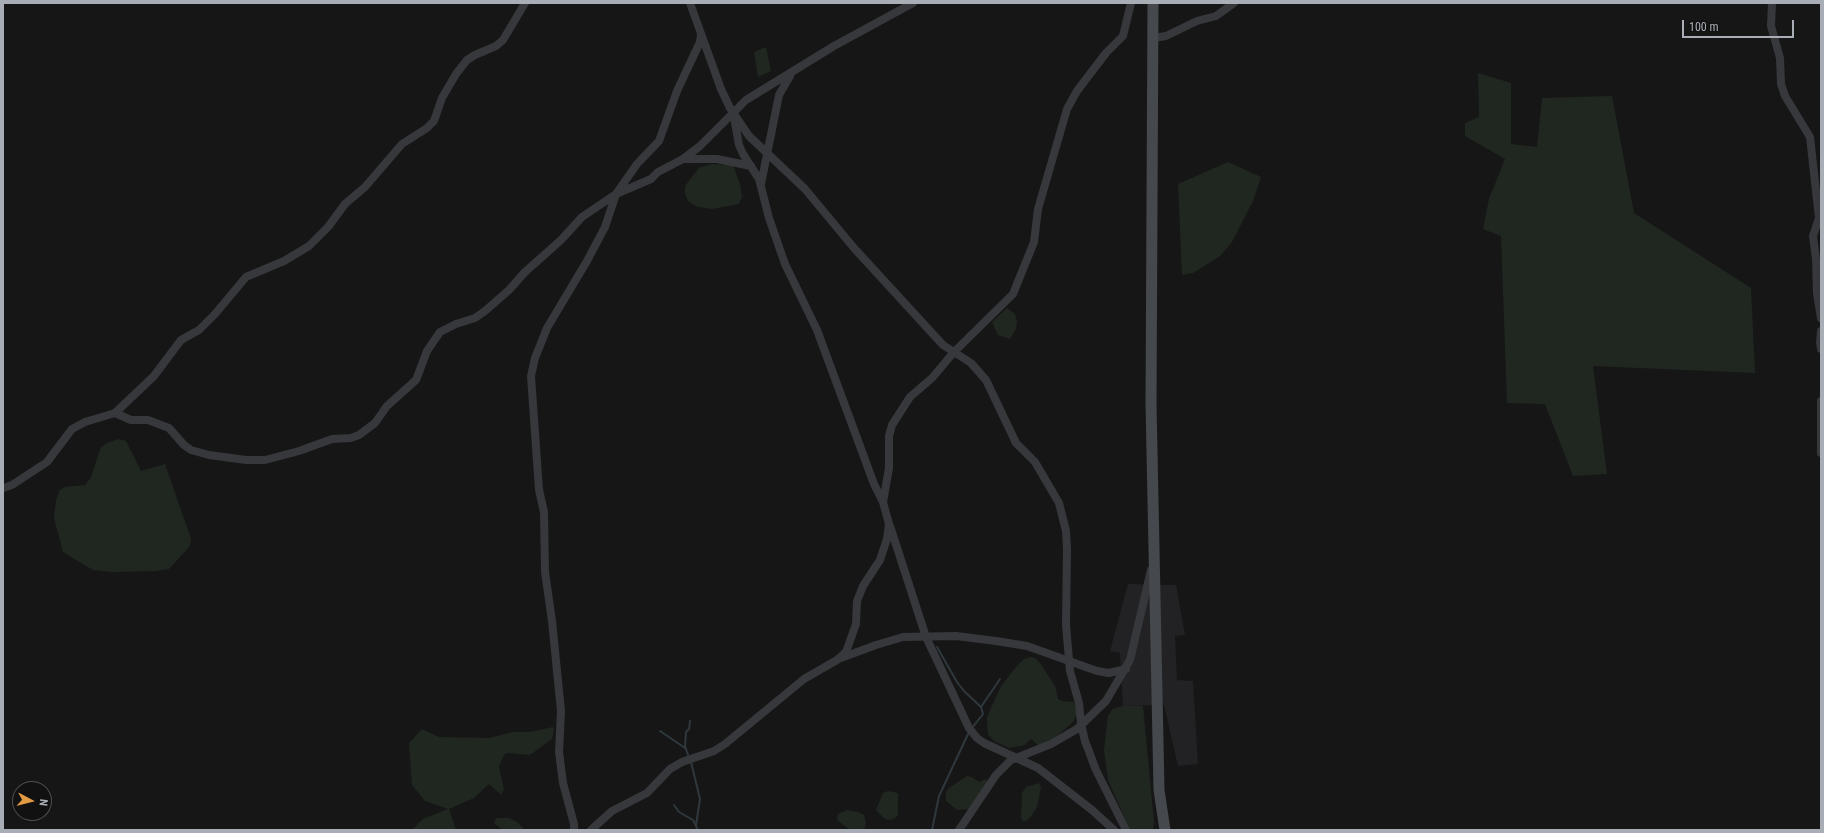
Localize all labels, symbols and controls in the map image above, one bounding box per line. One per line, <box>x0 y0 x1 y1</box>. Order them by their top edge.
scale bar <box>1684 12 1796 38</box>
text: 100 m <box>1689 20 1719 34</box>
north arrow <box>12 781 52 821</box>
text: N <box>37 798 50 807</box>

